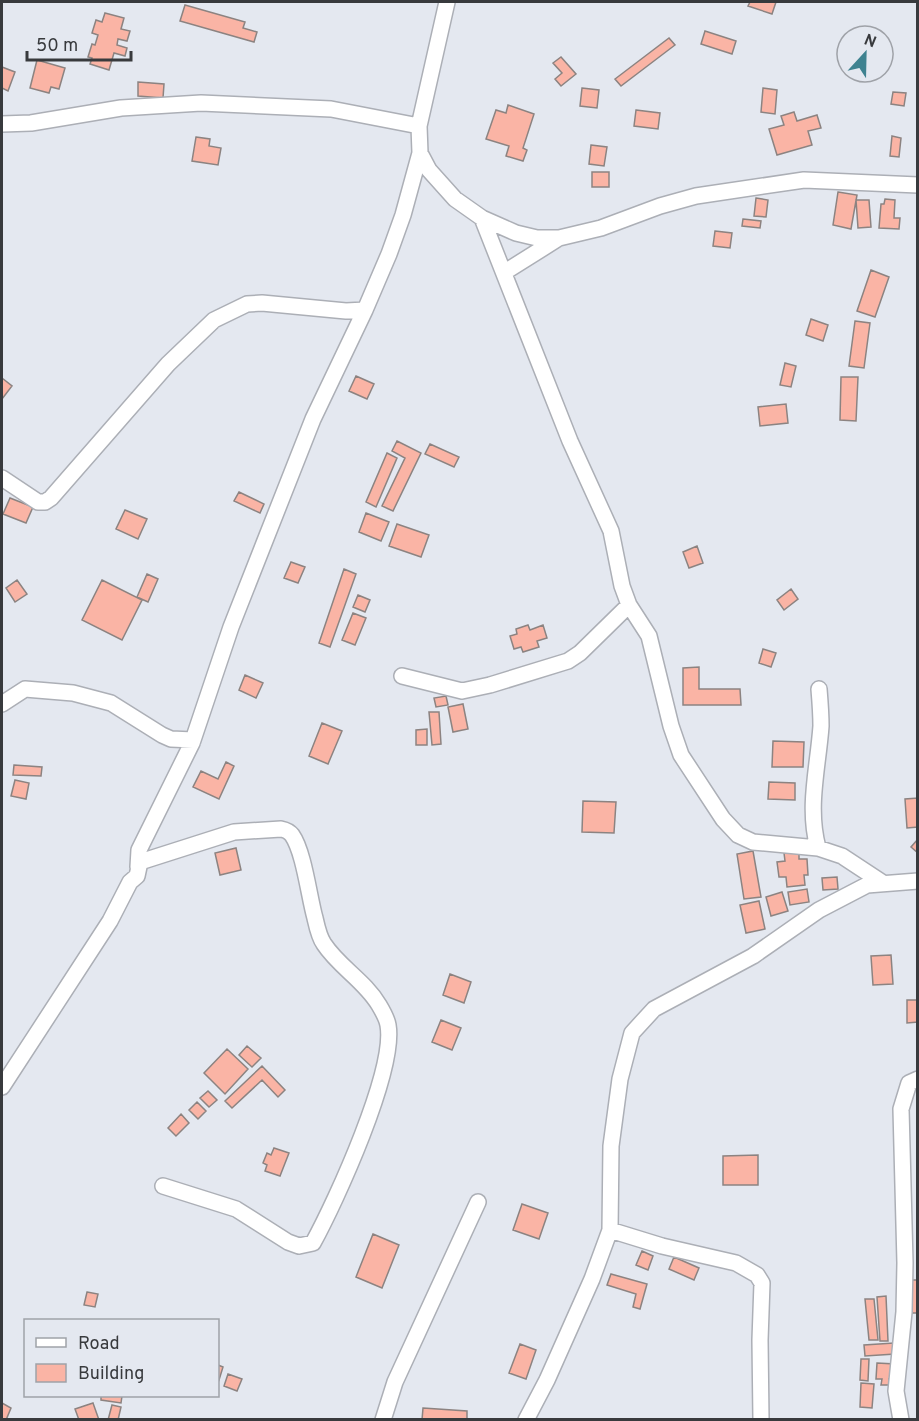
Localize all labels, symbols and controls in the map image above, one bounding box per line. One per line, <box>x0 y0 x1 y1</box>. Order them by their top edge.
scale bar <box>27 24 130 62</box>
north arrow <box>835 24 895 84</box>
text: N <box>861 31 879 53</box>
text: 50 m <box>36 35 78 58</box>
legend <box>24 1319 219 1397</box>
text: Road <box>78 1333 120 1356</box>
text: Building <box>78 1363 144 1386</box>

